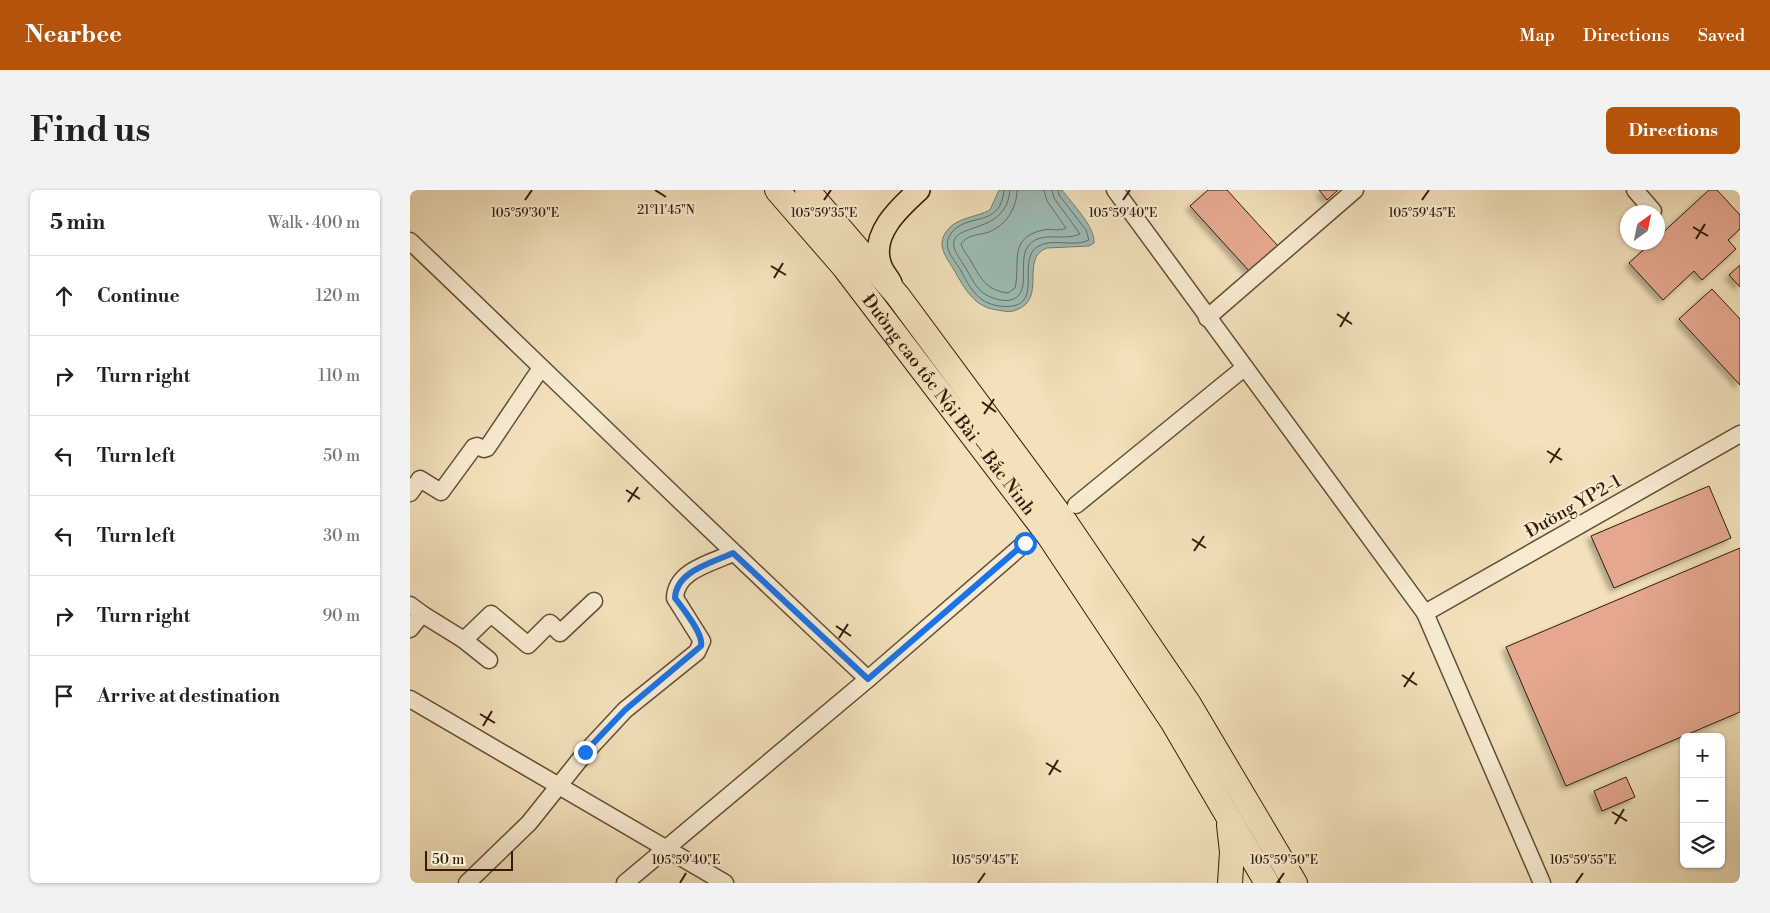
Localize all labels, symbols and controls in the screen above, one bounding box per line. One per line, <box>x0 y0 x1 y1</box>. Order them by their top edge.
text: Nearbee <box>25 20 122 50</box>
text: Map <box>1519 24 1555 47</box>
text: Directions <box>1583 24 1670 47</box>
text: Saved <box>1698 24 1745 47</box>
button: Directions <box>1606 107 1740 154</box>
text: Find us <box>30 109 150 152</box>
text: 21°11'45"N <box>637 203 695 218</box>
north arrow <box>1620 205 1665 250</box>
text: 105°59'30"E <box>491 206 559 221</box>
text: 105°59'35"E <box>791 206 857 221</box>
text: 105°59'40"E <box>1089 206 1157 221</box>
text: 105°59'45"E <box>1388 206 1456 221</box>
text: 5 min <box>50 210 105 236</box>
text: Walk · 400 m <box>268 213 360 233</box>
icon: ahead <box>50 282 78 310</box>
text: Continue <box>97 284 180 308</box>
text: 120 m <box>316 286 360 306</box>
street label: Đường cao tốc Nội Bài – Bắc Ninh <box>857 289 1040 520</box>
icon: right <box>50 362 78 390</box>
text: Turn right <box>97 364 190 388</box>
text: 110 m <box>318 366 360 386</box>
icon: left <box>50 442 78 470</box>
text: Turn left <box>97 444 176 468</box>
text: 50 m <box>323 446 360 466</box>
street label: Đường YP2-1 <box>1521 470 1626 543</box>
icon: left <box>50 522 78 550</box>
text: Turn left <box>97 524 176 548</box>
text: 30 m <box>323 526 360 546</box>
route start <box>1014 532 1037 555</box>
icon: right <box>50 602 78 630</box>
text: Turn right <box>97 604 190 628</box>
text: 90 m <box>322 606 360 626</box>
icon: arrive <box>50 682 78 710</box>
text: Arrive at destination <box>97 684 280 708</box>
map controls <box>1680 733 1725 868</box>
button: + <box>1680 733 1725 778</box>
route end <box>574 741 597 764</box>
button: − <box>1680 778 1725 823</box>
button: layers <box>1680 823 1725 868</box>
scale bar <box>425 848 512 871</box>
text: 50 m <box>432 851 464 869</box>
text: 105°59'40"E <box>652 853 720 868</box>
text: 105°59'45"E <box>951 853 1019 868</box>
text: 105°59'50"E <box>1250 853 1318 868</box>
text: 105°59'55"E <box>1550 853 1616 868</box>

